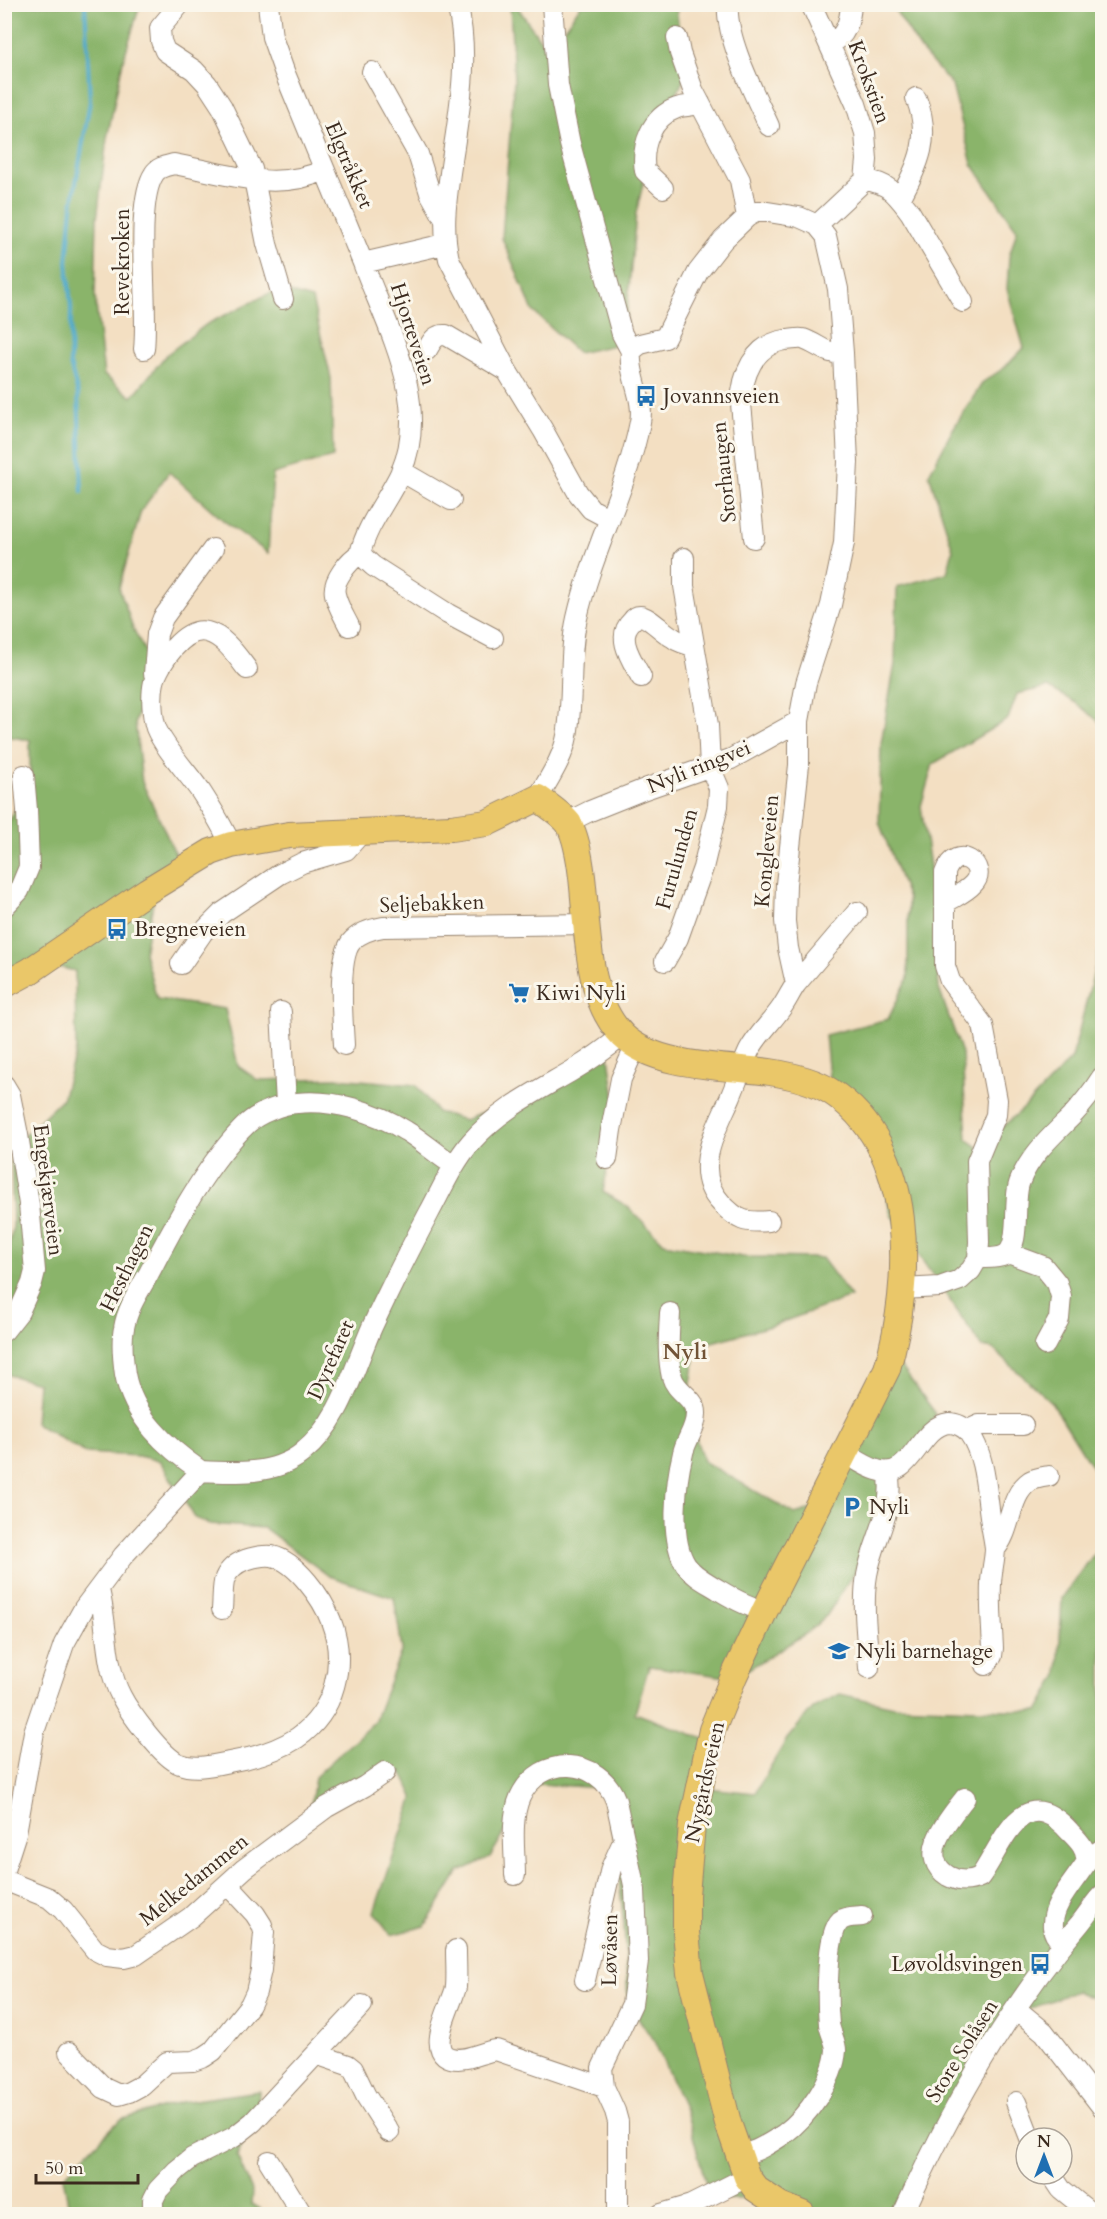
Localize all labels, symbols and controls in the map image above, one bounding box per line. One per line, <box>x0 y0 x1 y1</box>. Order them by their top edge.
street label: Krokstien <box>841 36 898 128</box>
street label: Elgtråkket <box>318 117 380 213</box>
street label: Revekroken <box>108 208 137 316</box>
street label: Hjorteveien <box>383 279 443 389</box>
place label: Jovannsveien <box>660 382 780 411</box>
bus stop icon: Jovannsveien <box>634 384 658 408</box>
street label: Storhaugen <box>704 420 744 524</box>
street label: Nyli ringvei <box>643 733 755 801</box>
street label: Kongleveien <box>748 793 786 909</box>
street label: Furulunden <box>649 805 705 913</box>
street label: Seljebakken <box>379 888 485 920</box>
place label: Bregneveien <box>134 915 246 944</box>
bus stop icon: Bregneveien <box>105 917 129 941</box>
place label: Kiwi Nyli <box>536 979 626 1008</box>
supermarket icon: Kiwi Nyli <box>507 981 531 1005</box>
street label: Engekjærveien <box>26 1122 70 1258</box>
street label: Hesthagen <box>93 1219 161 1317</box>
street label: Dyrefaret <box>301 1315 362 1405</box>
district label: Nyli <box>662 1337 708 1367</box>
place label: Nyli <box>869 1493 909 1522</box>
parking icon: Nyli <box>840 1495 864 1519</box>
place label: Nyli barnehage <box>856 1637 993 1666</box>
school or university icon: Nyli barnehage <box>827 1639 851 1663</box>
street label: Nygårdsveien <box>678 1719 732 1845</box>
street label: Melkedammen <box>133 1827 255 1933</box>
street label: Løvåsen <box>595 1913 625 1987</box>
place label: Løvoldsvingen <box>891 1950 1023 1979</box>
bus stop icon: Løvoldsvingen <box>1028 1952 1052 1976</box>
street label: Store Solåsen <box>919 1994 1005 2108</box>
north arrow <box>1014 2126 1074 2186</box>
text: N <box>1037 2131 1051 2153</box>
scale bar <box>36 2147 138 2185</box>
text: 50 m <box>45 2156 84 2181</box>

